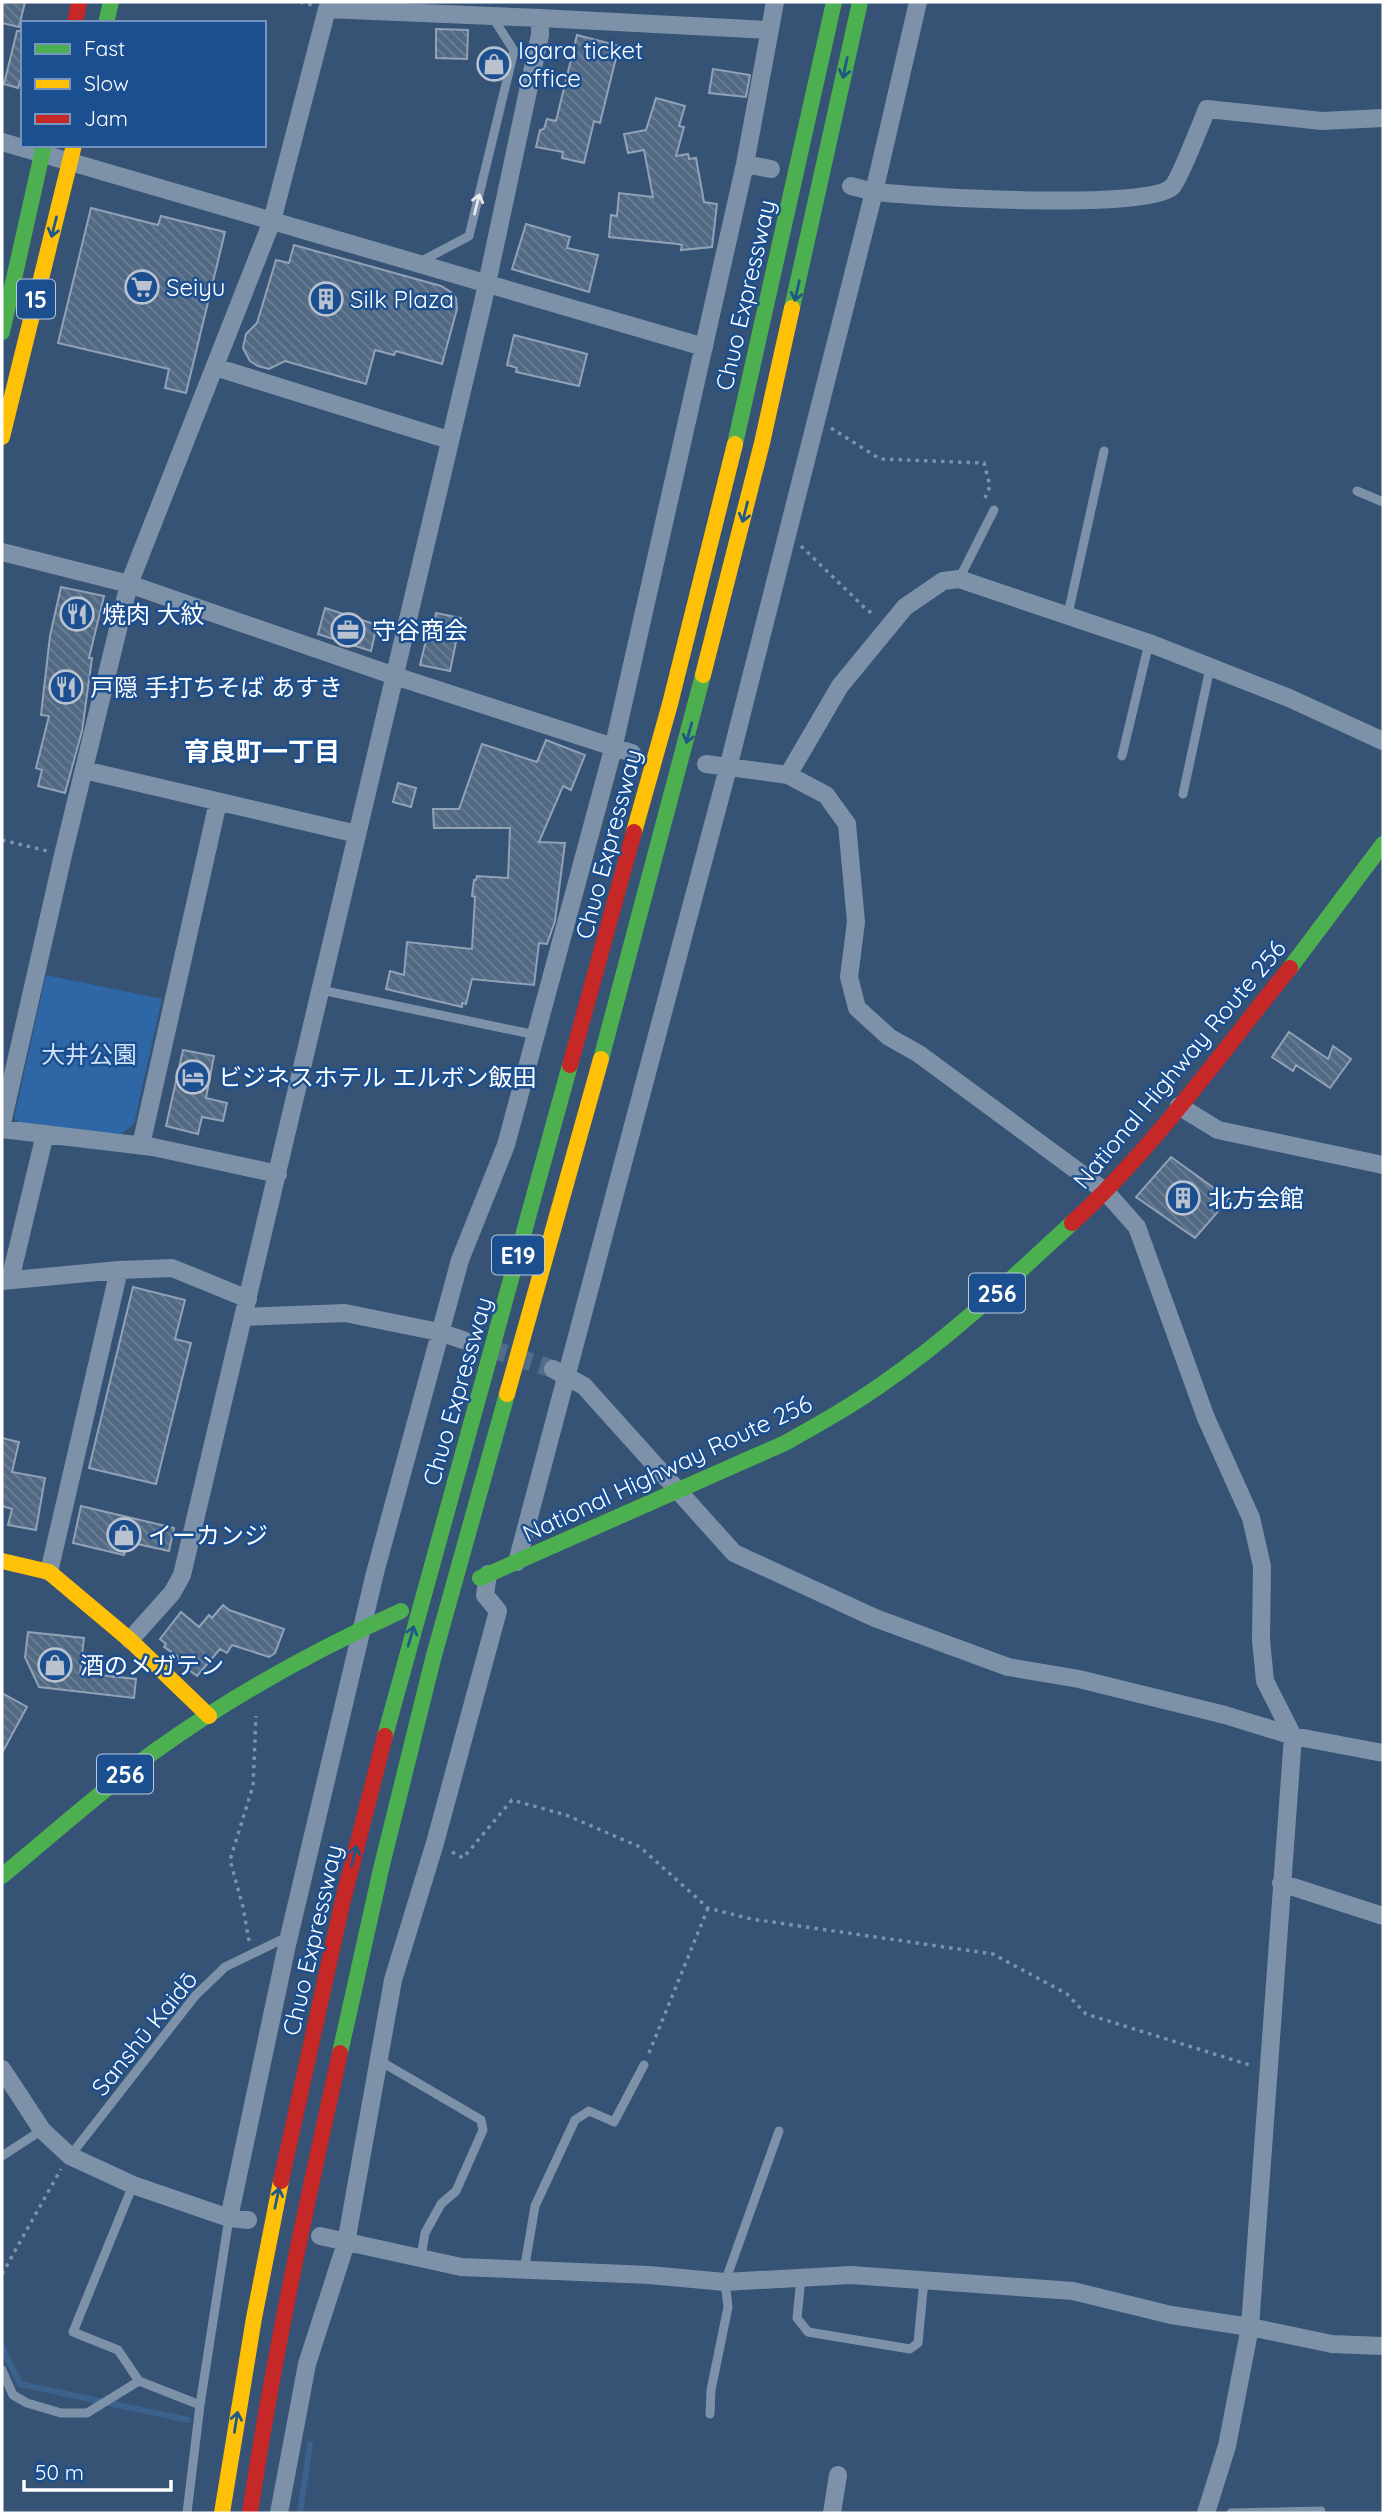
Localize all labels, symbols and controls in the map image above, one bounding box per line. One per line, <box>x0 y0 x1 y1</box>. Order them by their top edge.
legend <box>21 21 266 147</box>
text: Fast <box>84 35 125 61</box>
place label: Igara ticket office <box>518 35 643 93</box>
shop icon: Igara ticket office <box>475 45 513 83</box>
one-way arrow <box>838 56 852 79</box>
text: Slow <box>84 70 129 96</box>
text: Jam <box>84 105 128 131</box>
one-way arrow <box>471 193 484 216</box>
street label: Chuo Expressway <box>708 197 782 393</box>
one-way arrow <box>47 215 60 238</box>
supermarket icon: Seiyu <box>123 268 161 306</box>
place label: Seiyu <box>166 272 225 302</box>
one-way arrow <box>789 279 803 302</box>
road number: 15 <box>17 280 55 318</box>
building icon: Silk Plaza <box>307 280 345 318</box>
place label: Silk Plaza <box>350 284 454 314</box>
one-way arrow <box>738 500 751 523</box>
restaurant icon: 焼肉 大紋 <box>58 595 96 633</box>
place label: 焼肉 大紋 <box>102 599 205 629</box>
office icon: 守谷商会 <box>329 611 367 649</box>
place label: 守谷商会 <box>372 615 468 645</box>
restaurant icon: 戸隠 手打ちそば あすき <box>47 668 85 706</box>
place label: 戸隠 手打ちそば あすき <box>90 672 343 702</box>
one-way arrow <box>682 721 695 743</box>
district label: 育良町一丁目 <box>184 735 340 768</box>
street label: Chuo Expressway <box>568 746 648 942</box>
street label: National Highway Route 256 <box>1066 933 1292 1195</box>
park label: 大井公園 <box>41 1039 137 1069</box>
hotel icon: ビジネスホテル エルボン飯田 <box>174 1058 212 1096</box>
place label: ビジネスホテル エルボン飯田 <box>218 1062 537 1092</box>
building icon: 北方会館 <box>1164 1179 1202 1217</box>
place label: 北方会館 <box>1208 1183 1304 1213</box>
road number: E19 <box>492 1236 544 1274</box>
road number: 256 <box>969 1274 1025 1312</box>
street label: Chuo Expressway <box>416 1293 498 1489</box>
street label: National Highway Route 256 <box>518 1388 816 1548</box>
shop icon: イーカンジ <box>105 1516 143 1554</box>
place label: イーカンジ <box>148 1520 268 1550</box>
one-way arrow <box>406 1625 419 1647</box>
shop icon: 酒のメガテン <box>36 1646 74 1684</box>
place label: 酒のメガテン <box>80 1650 224 1680</box>
road number: 256 <box>97 1754 153 1794</box>
street label: Chuo Expressway <box>275 1842 349 2038</box>
one-way arrow <box>348 1846 361 1868</box>
street label: Sanshū Kaidō <box>85 1965 203 2101</box>
one-way arrow <box>271 2187 285 2210</box>
one-way arrow <box>230 2411 243 2434</box>
scale bar <box>24 2448 172 2492</box>
text: 50 m <box>35 2459 84 2485</box>

